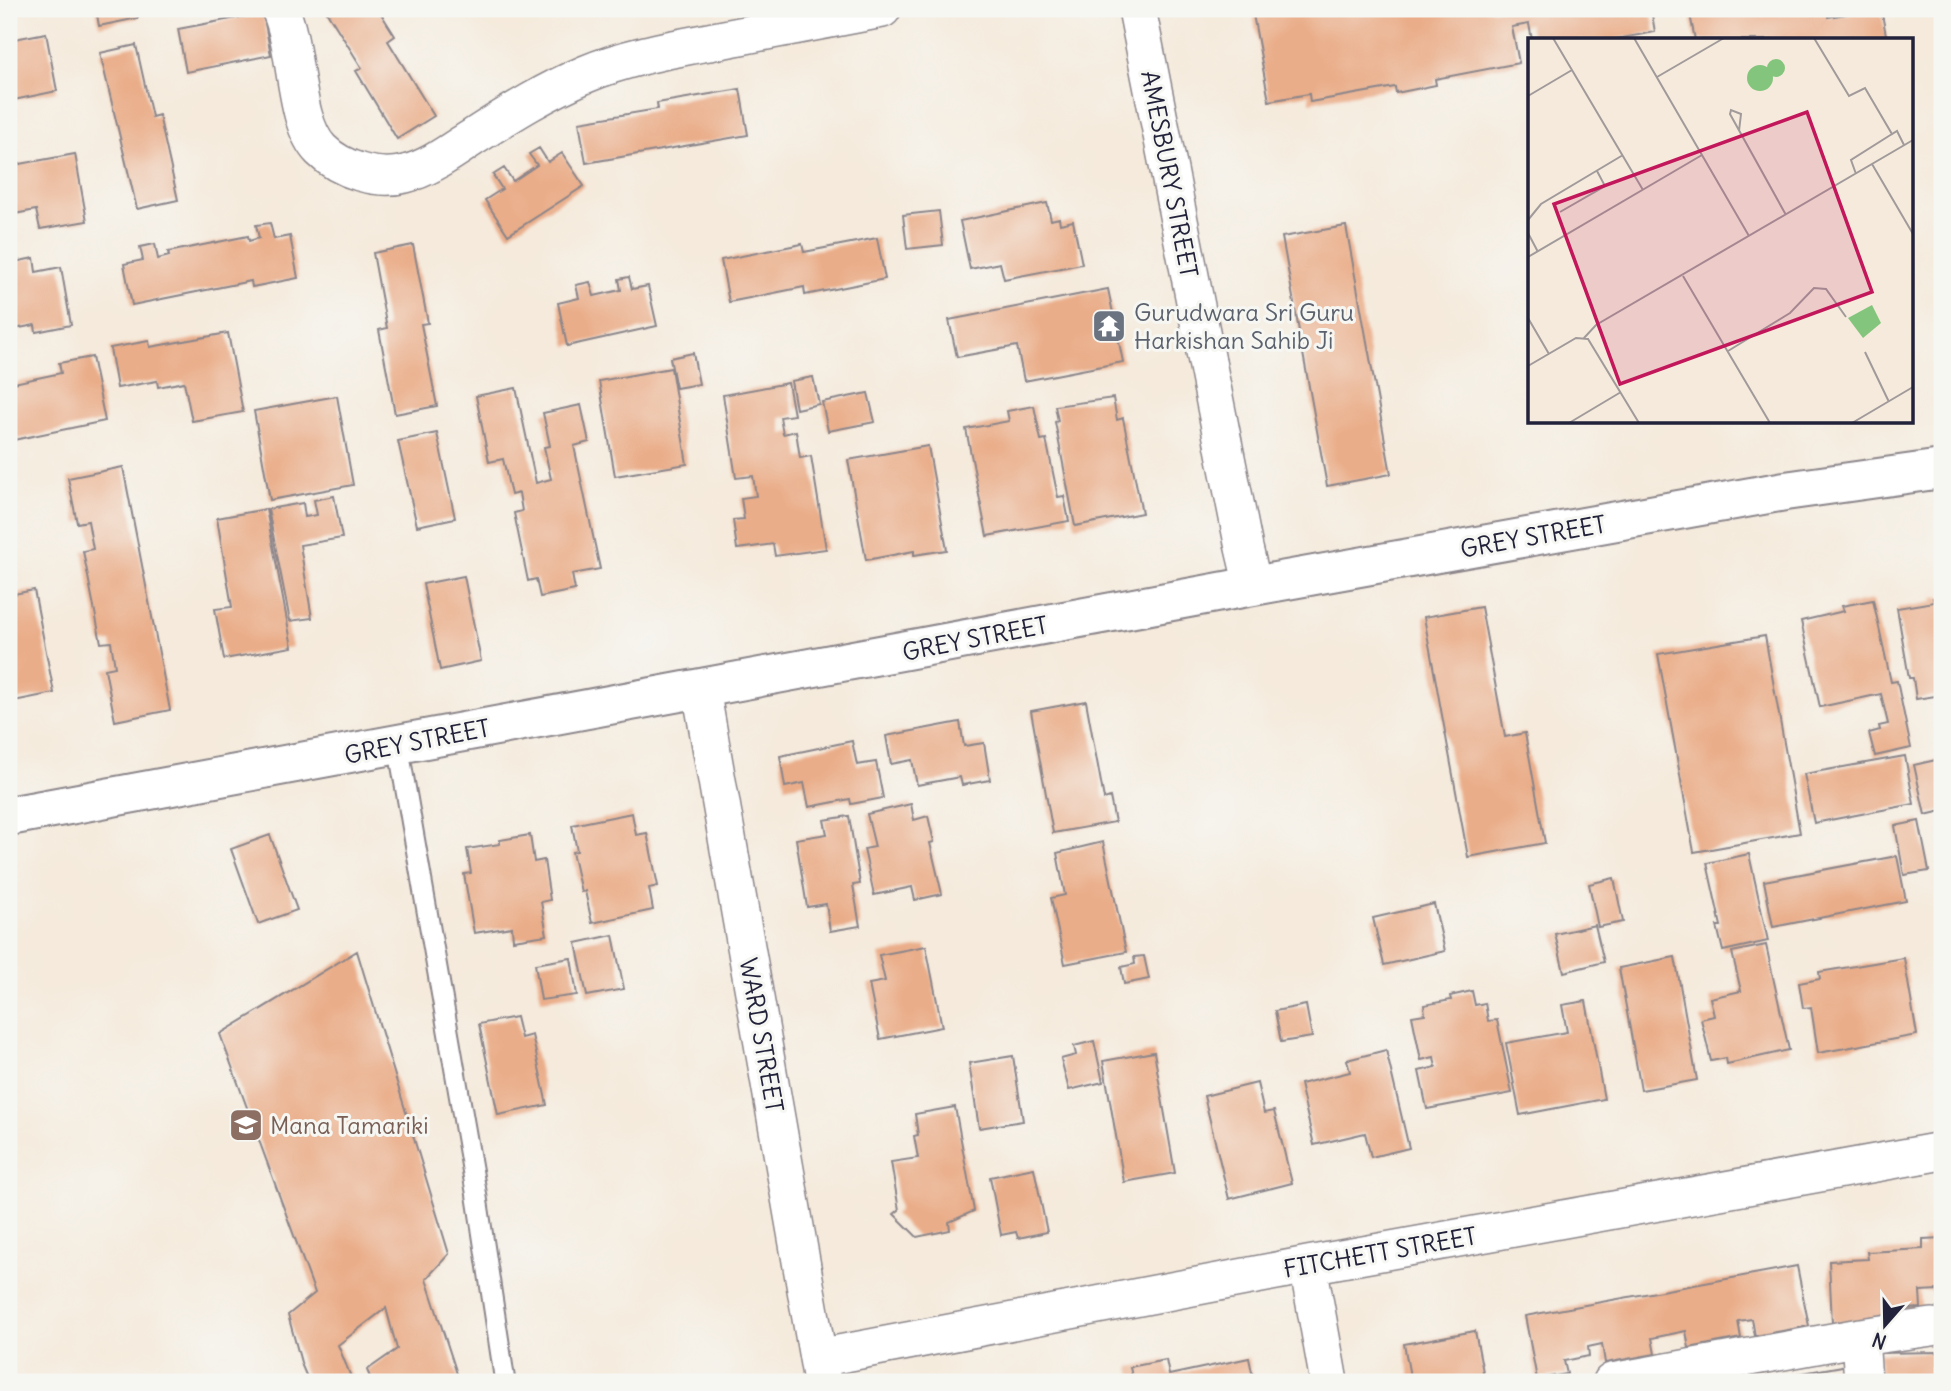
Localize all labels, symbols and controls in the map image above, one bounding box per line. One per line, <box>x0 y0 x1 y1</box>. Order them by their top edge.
inset map <box>1528 38 1912 424</box>
street label: AMESBURY STREET <box>1135 68 1205 280</box>
place label: Gurudwara Sri Guru Harkishan Sahib Ji <box>1134 297 1354 355</box>
temple icon: Gurudwara Sri Guru Harkishan Sahib Ji <box>1090 307 1128 345</box>
street label: GREY STREET <box>1458 508 1608 564</box>
street label: GREY STREET <box>900 609 1050 667</box>
street label: GREY STREET <box>342 712 492 770</box>
street label: WARD STREET <box>734 955 790 1115</box>
school or university icon: Mana Tamariki <box>227 1106 265 1144</box>
place label: Mana Tamariki <box>270 1110 429 1140</box>
street label: FITCHETT STREET <box>1281 1220 1479 1284</box>
north arrow <box>1850 1290 1920 1360</box>
text: N <box>1869 1327 1889 1354</box>

